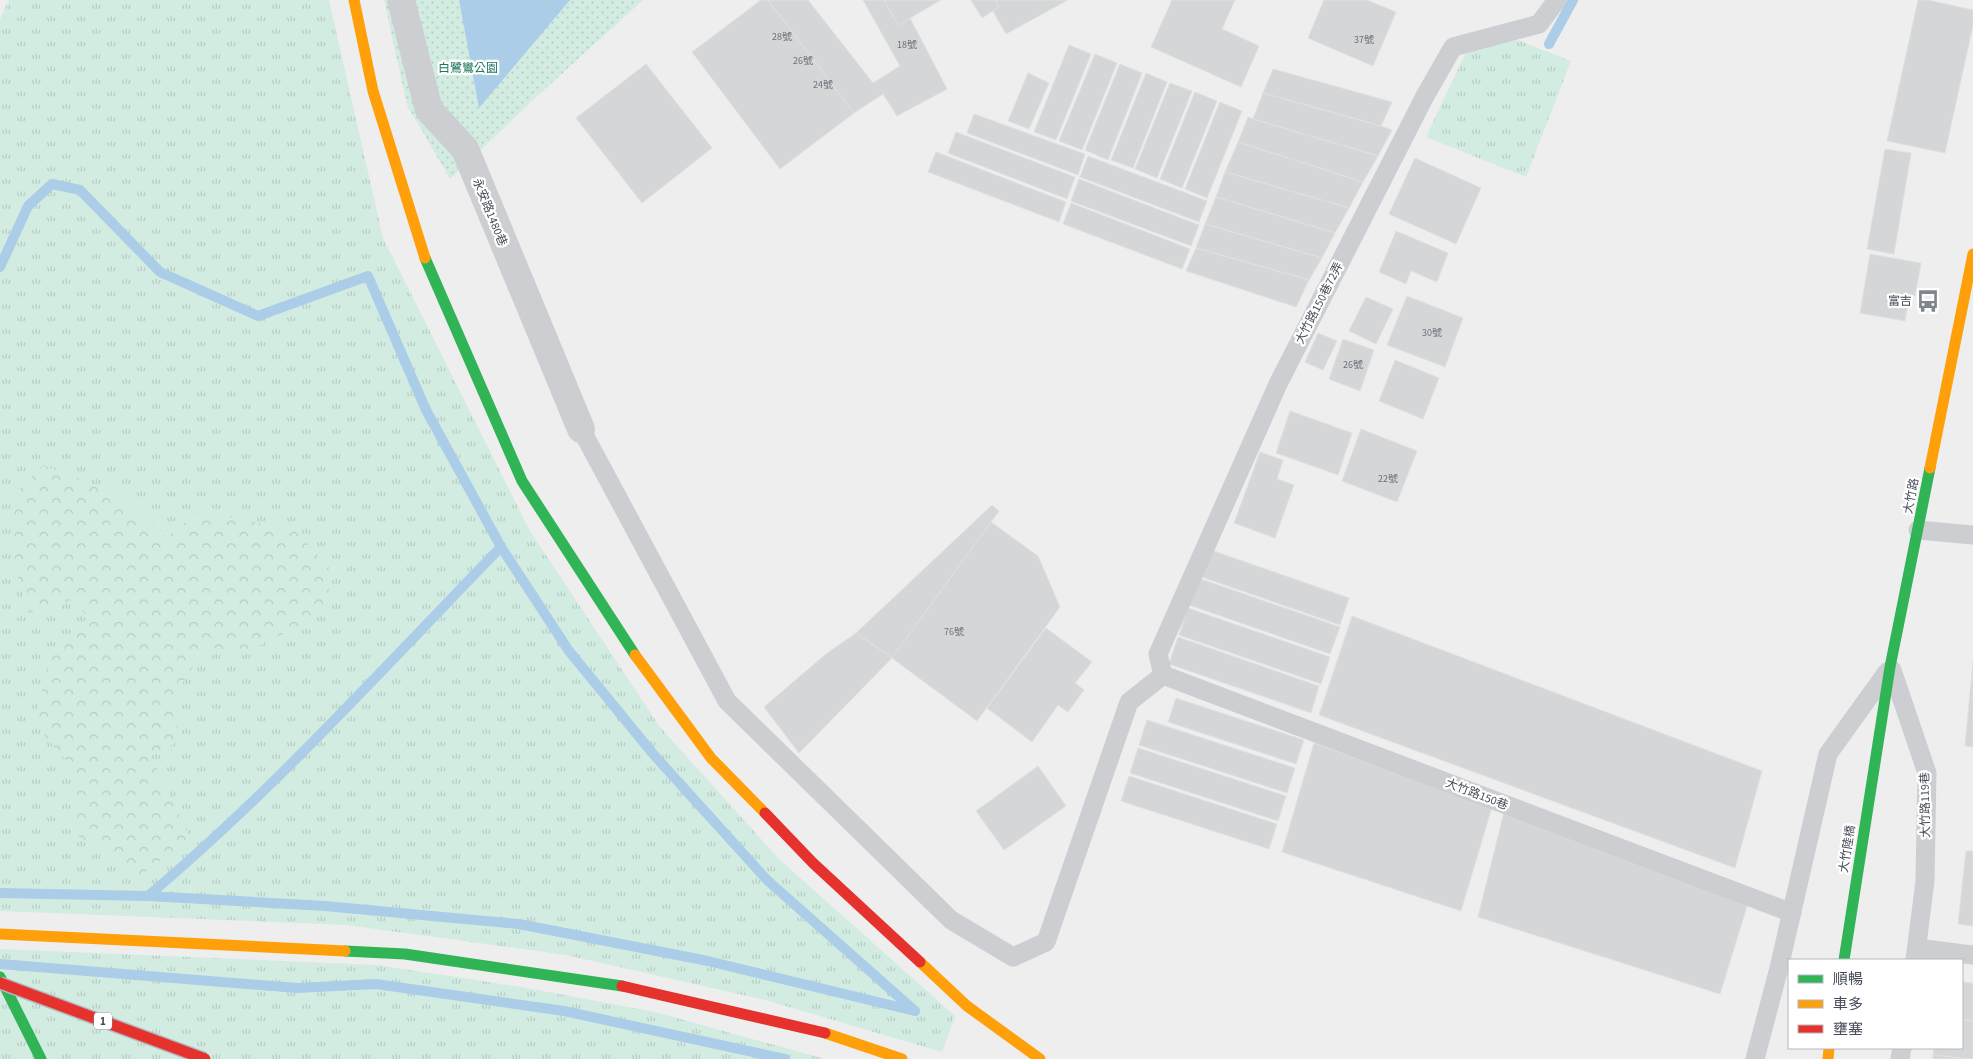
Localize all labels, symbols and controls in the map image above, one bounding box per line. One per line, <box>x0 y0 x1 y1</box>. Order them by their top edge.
house number: 28號 <box>772 30 792 44</box>
house number: 37號 <box>1354 33 1374 47</box>
house number: 18號 <box>897 38 917 52</box>
house number: 26號 <box>793 54 813 68</box>
park label: 白鷺鸞公園 <box>438 60 498 77</box>
house number: 24號 <box>813 78 833 92</box>
street label: 永安路1480巷 <box>468 176 511 249</box>
street label: 大竹路150巷72弄 <box>1291 259 1347 347</box>
bus stop icon: 富吉 <box>1915 288 1941 314</box>
place label: 富吉 <box>1888 293 1912 310</box>
house number: 30號 <box>1422 326 1442 340</box>
house number: 26號 <box>1343 358 1363 372</box>
house number: 22號 <box>1378 472 1398 486</box>
street label: 大竹路 <box>1900 477 1923 515</box>
house number: 76號 <box>944 625 964 639</box>
street label: 大竹路119巷 <box>1916 772 1935 838</box>
street label: 大竹路150巷 <box>1443 775 1511 814</box>
street label: 大竹陸橋 <box>1835 824 1860 874</box>
legend <box>1788 959 1963 1049</box>
text: 順暢 <box>1833 969 1863 990</box>
text: 車多 <box>1833 994 1863 1015</box>
road number: 1 <box>94 1012 112 1030</box>
text: 壅塞 <box>1833 1019 1863 1040</box>

